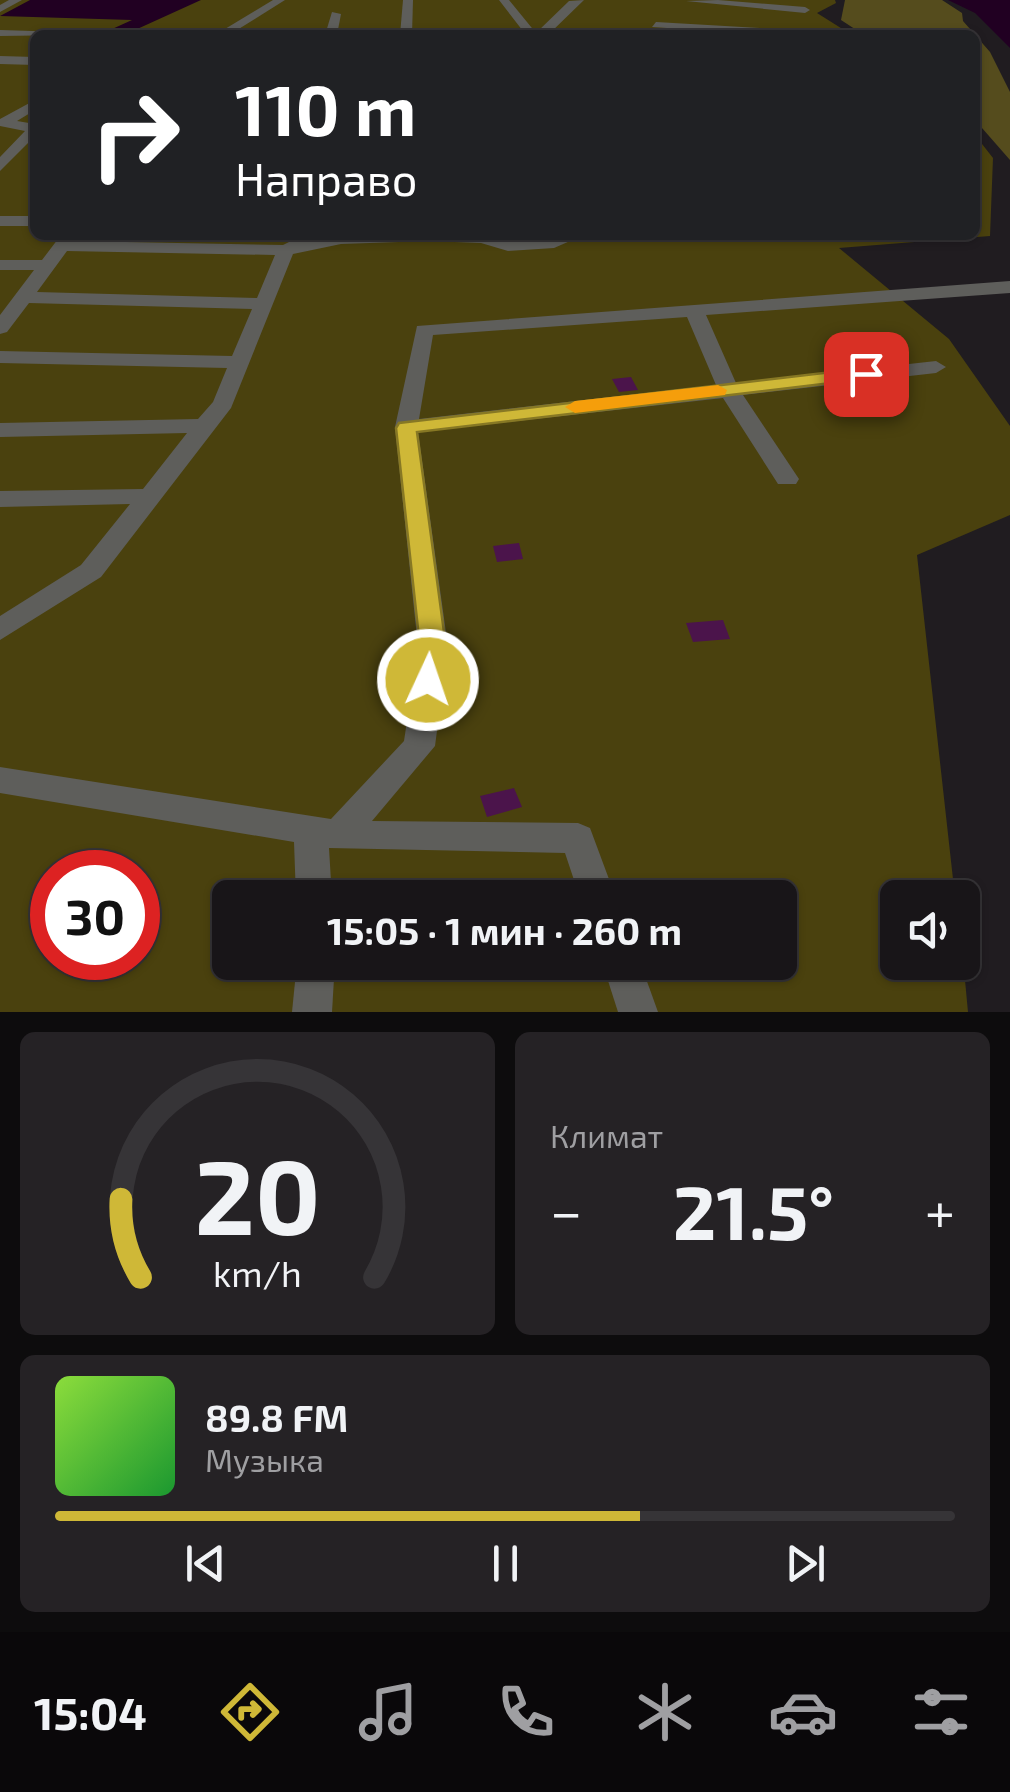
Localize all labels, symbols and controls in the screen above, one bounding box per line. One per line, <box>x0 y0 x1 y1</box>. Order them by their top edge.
text: 110 m <box>235 66 416 150</box>
icon: right <box>70 70 200 200</box>
text: Направо <box>235 151 417 205</box>
pin <box>824 332 909 417</box>
icon: arrive <box>839 347 894 402</box>
position arrow <box>376 628 480 732</box>
speed limit sign: 30 <box>30 850 160 980</box>
map controls <box>880 880 980 980</box>
button: sound <box>880 880 980 980</box>
text: 15:05 · 1 мин · 260 m <box>327 907 682 953</box>
text: Климат <box>550 1116 663 1154</box>
text: 20 <box>194 1131 321 1256</box>
text: 21.5° <box>673 1165 834 1255</box>
text: − <box>550 1177 582 1243</box>
text: + <box>925 1177 955 1243</box>
text: km/h <box>213 1251 302 1294</box>
text: 89.8 FM <box>205 1394 348 1440</box>
text: Музыка <box>205 1440 324 1478</box>
icon: previous <box>178 1536 233 1591</box>
icon: pause <box>478 1536 533 1591</box>
icon: next <box>778 1536 833 1591</box>
icon: directions <box>215 1677 285 1747</box>
icon: music <box>353 1677 423 1747</box>
icon: phone <box>491 1677 561 1747</box>
icon: climate <box>630 1677 700 1747</box>
icon: car <box>768 1677 838 1747</box>
icon: filters <box>906 1677 976 1747</box>
text: 15:04 <box>34 1685 147 1739</box>

